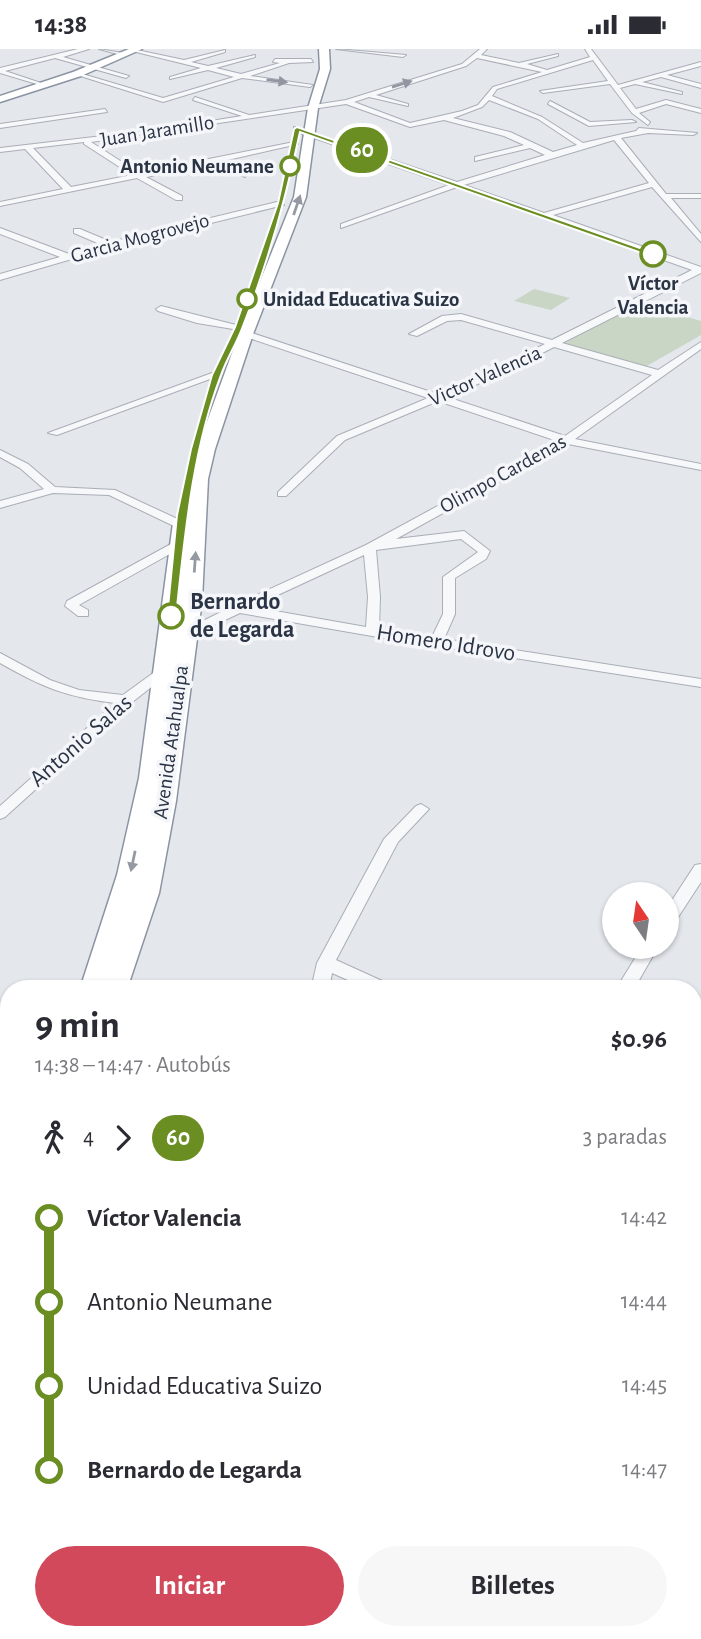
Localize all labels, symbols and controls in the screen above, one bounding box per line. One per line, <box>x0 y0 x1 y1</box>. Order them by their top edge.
text: 14:38 <box>35 11 87 37</box>
one-way arrow <box>266 76 288 87</box>
one-way arrow <box>392 79 413 89</box>
street label: Juan Jaramillo <box>99 112 215 150</box>
line badge: 60 <box>330 127 394 173</box>
text: 60 <box>350 138 374 162</box>
place label: Antonio Neumane <box>120 156 274 177</box>
marker: Antonio Neumane <box>280 156 300 176</box>
one-way arrow <box>292 195 303 216</box>
street label: Garcia Mogrovejo <box>68 209 212 267</box>
marker: Víctor Valencia <box>640 241 666 267</box>
place label: Víctor Valencia <box>617 273 689 318</box>
marker: Unidad Educativa Suizo <box>237 289 257 309</box>
place label: Unidad Educativa Suizo <box>263 289 459 310</box>
street label: Victor Valencia <box>426 342 545 410</box>
street label: Olimpo Cardenas <box>436 431 570 517</box>
one-way arrow <box>190 551 201 573</box>
place label: Bernardo de Legarda <box>190 590 295 642</box>
marker: Bernardo de Legarda <box>158 603 184 629</box>
street label: Homero Idrovo <box>375 620 517 666</box>
street label: Avenida Atahualpa <box>150 664 192 820</box>
street label: Antonio Salas <box>25 690 137 792</box>
one-way arrow <box>127 850 138 872</box>
north arrow <box>602 882 679 959</box>
map controls <box>602 882 679 959</box>
text: 9 min <box>35 1007 120 1045</box>
text: $0.96 <box>611 1026 667 1052</box>
text: 14:38 – 14:47 · Autobús <box>35 1054 231 1077</box>
icon: walk <box>35 1119 73 1157</box>
icon: forward <box>104 1119 142 1157</box>
text: 4 <box>83 1126 94 1149</box>
text: 60 <box>166 1126 190 1150</box>
text: 3 paradas <box>583 1126 667 1149</box>
text: Víctor Valencia <box>87 1205 242 1231</box>
text: 14:42 <box>621 1206 667 1229</box>
text: Antonio Neumane <box>87 1289 273 1315</box>
text: 14:44 <box>621 1290 667 1313</box>
text: Unidad Educativa Suizo <box>87 1373 322 1399</box>
text: 14:45 <box>622 1374 667 1397</box>
text: Bernardo de Legarda <box>87 1457 302 1483</box>
text: 14:47 <box>622 1458 667 1481</box>
button: Iniciar <box>35 1546 344 1626</box>
button: Billetes <box>358 1546 667 1626</box>

